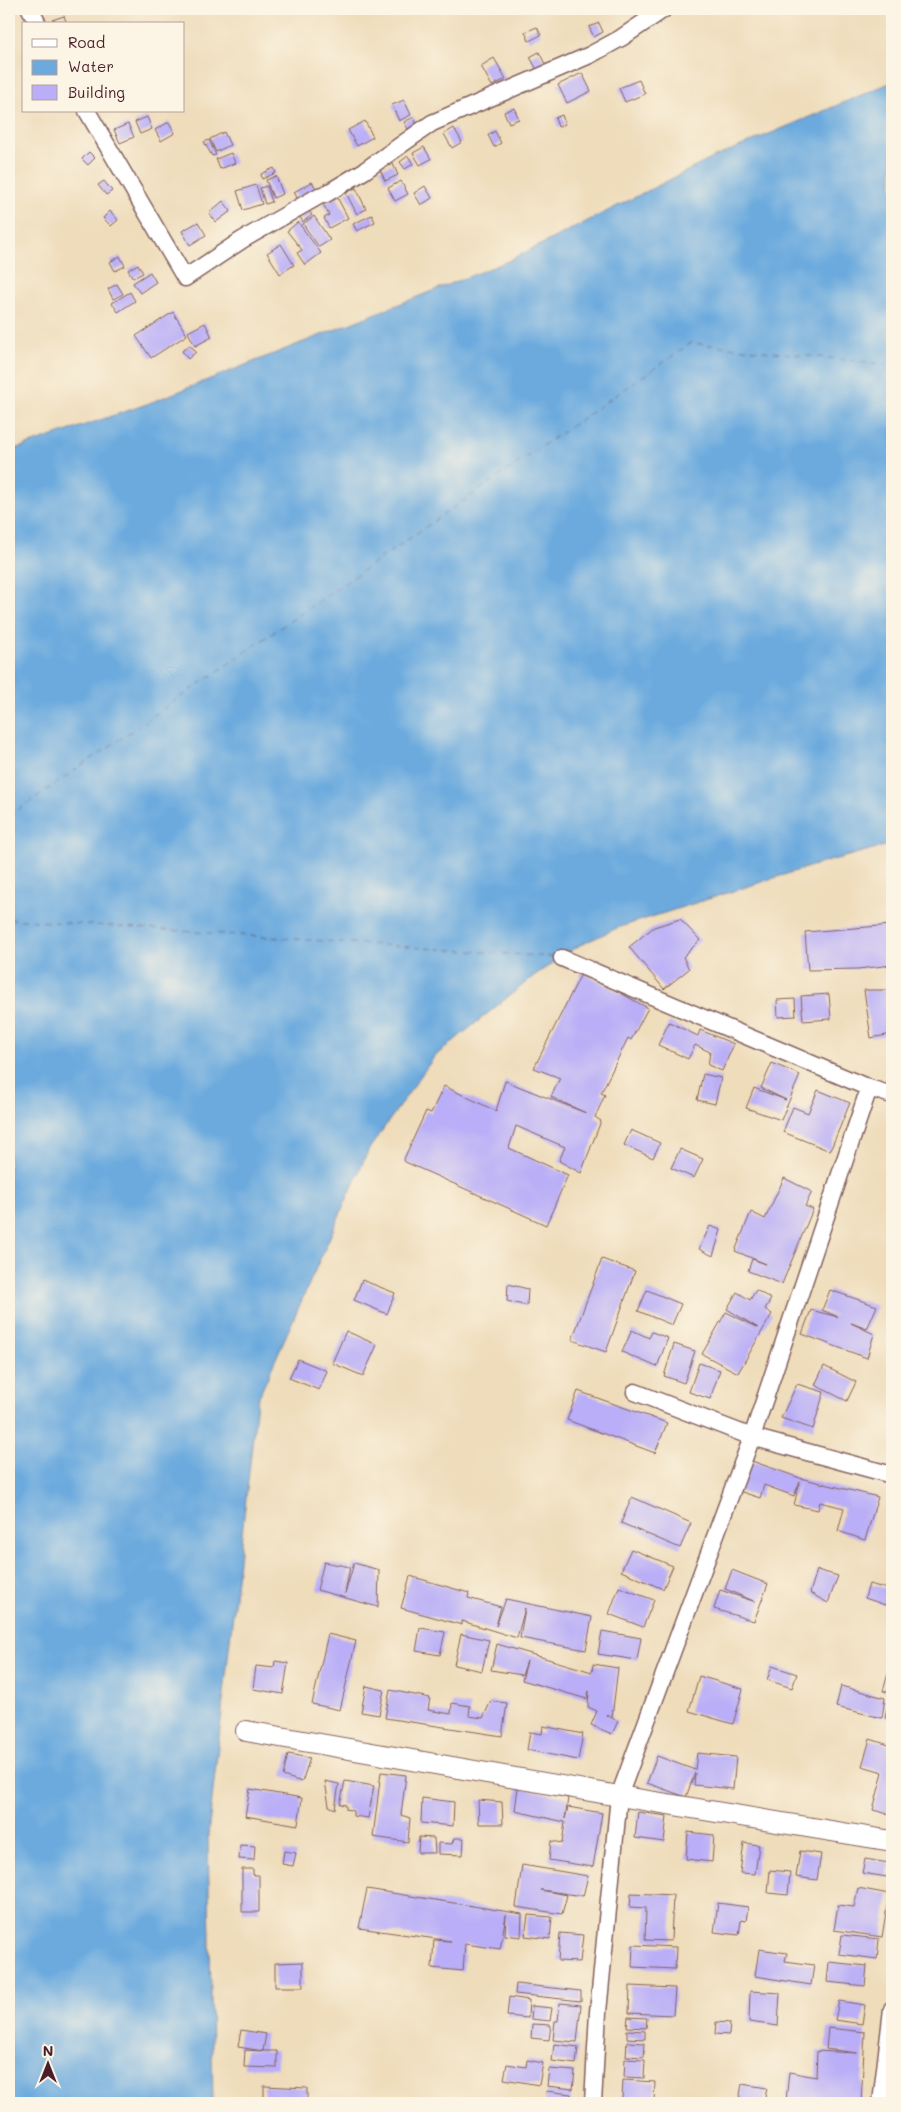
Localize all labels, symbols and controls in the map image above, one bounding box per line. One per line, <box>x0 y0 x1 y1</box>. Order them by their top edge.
legend <box>22 22 185 112</box>
text: Road <box>68 32 105 52</box>
text: Water <box>68 56 114 76</box>
text: Building <box>68 82 125 102</box>
north arrow <box>22 2040 72 2090</box>
text: N <box>43 2041 53 2060</box>

